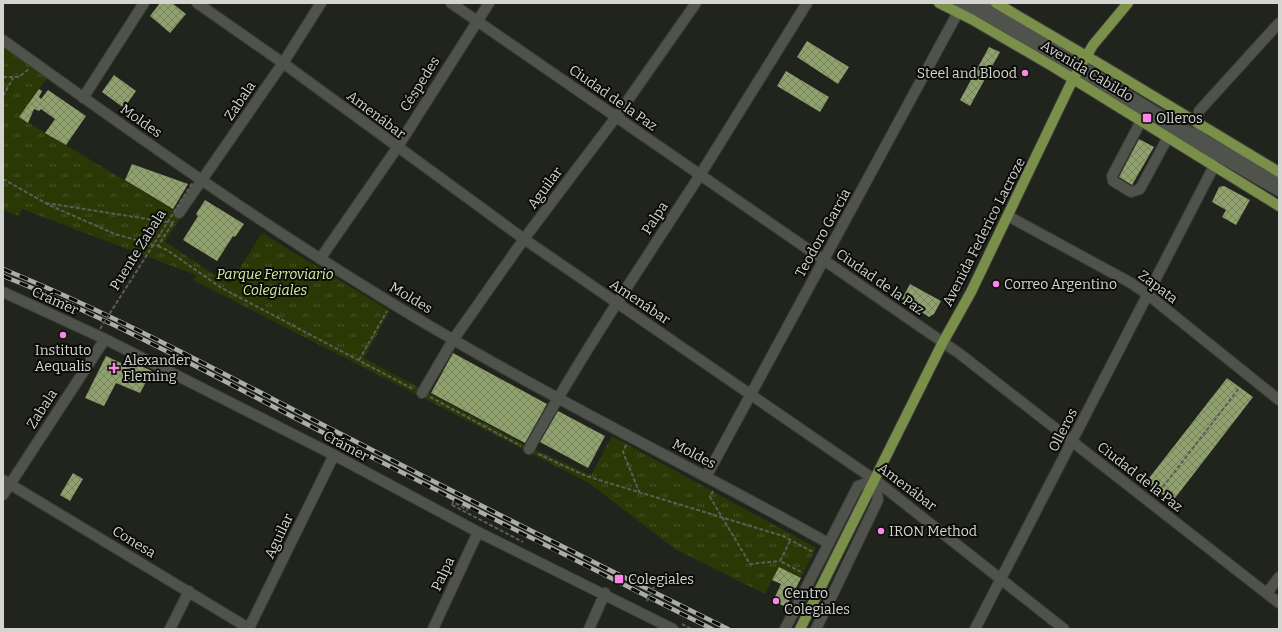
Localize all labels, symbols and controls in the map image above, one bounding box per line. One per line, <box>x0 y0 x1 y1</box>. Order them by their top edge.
street label: Avenida Cabildo <box>1038 37 1136 105</box>
street label: Céspedes <box>396 53 444 115</box>
street label: Ciudad de la Paz <box>566 61 661 135</box>
place label: Steel and Blood <box>917 65 1017 82</box>
marker: Steel and Blood <box>1020 68 1030 78</box>
street label: Zabala <box>221 78 259 124</box>
street label: Amenábar <box>343 87 409 143</box>
street label: Moldes <box>117 101 165 141</box>
place label: Olleros <box>1156 110 1203 127</box>
marker: Olleros <box>1141 112 1153 124</box>
street label: Avenida Federico Lacroze <box>939 155 1029 309</box>
street label: Aguilar <box>524 164 566 212</box>
street label: Teodoro García <box>792 185 854 280</box>
street label: Palpa <box>638 198 672 238</box>
street label: Puente Zabala <box>106 206 170 294</box>
street label: Ciudad de la Paz <box>833 245 928 319</box>
park label: Parque Ferroviario Colegiales <box>216 266 334 299</box>
street label: Zapata <box>1135 267 1181 307</box>
street label: Amenábar <box>607 276 673 328</box>
place label: Correo Argentino <box>1004 276 1117 293</box>
street label: Moldes <box>386 279 436 317</box>
marker: Correo Argentino <box>991 279 1001 289</box>
street label: Crámer <box>29 283 81 319</box>
marker: Instituto Aequalis <box>58 330 68 340</box>
place label: Instituto Aequalis <box>35 342 91 375</box>
place label: Alexander Fleming <box>123 352 190 385</box>
marker: Alexander Fleming <box>108 362 120 374</box>
street label: Zabala <box>23 386 61 432</box>
street label: Olleros <box>1045 405 1081 455</box>
street label: Crámer <box>320 427 372 465</box>
street label: Moldes <box>669 435 719 473</box>
street label: Ciudad de la Paz <box>1094 438 1186 516</box>
street label: Amenábar <box>874 459 940 515</box>
street label: Aguilar <box>261 511 297 561</box>
street label: Conesa <box>109 522 159 562</box>
place label: IRON Method <box>889 523 977 540</box>
marker: IRON Method <box>876 526 886 536</box>
street label: Palpa <box>428 554 458 594</box>
place label: Colegiales <box>628 571 694 588</box>
marker: Colegiales <box>613 573 625 585</box>
place label: Centro Colegiales <box>784 585 850 618</box>
marker: Centro Colegiales <box>771 596 781 606</box>

